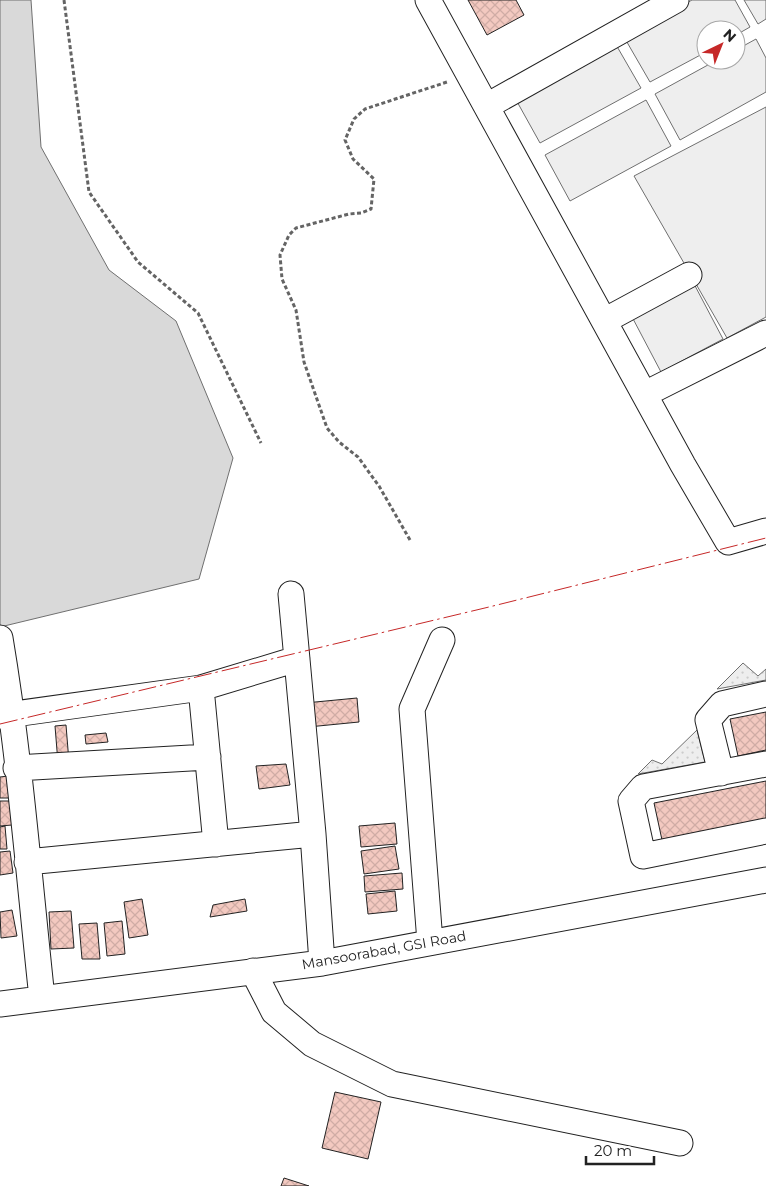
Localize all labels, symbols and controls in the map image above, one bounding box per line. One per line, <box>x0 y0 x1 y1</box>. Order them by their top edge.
north arrow <box>696 20 746 70</box>
text: N <box>720 25 740 46</box>
street label: Mansoorabad, GSI Road <box>300 927 468 973</box>
scale bar <box>586 1134 654 1166</box>
text: 20 m <box>594 1141 632 1160</box>

